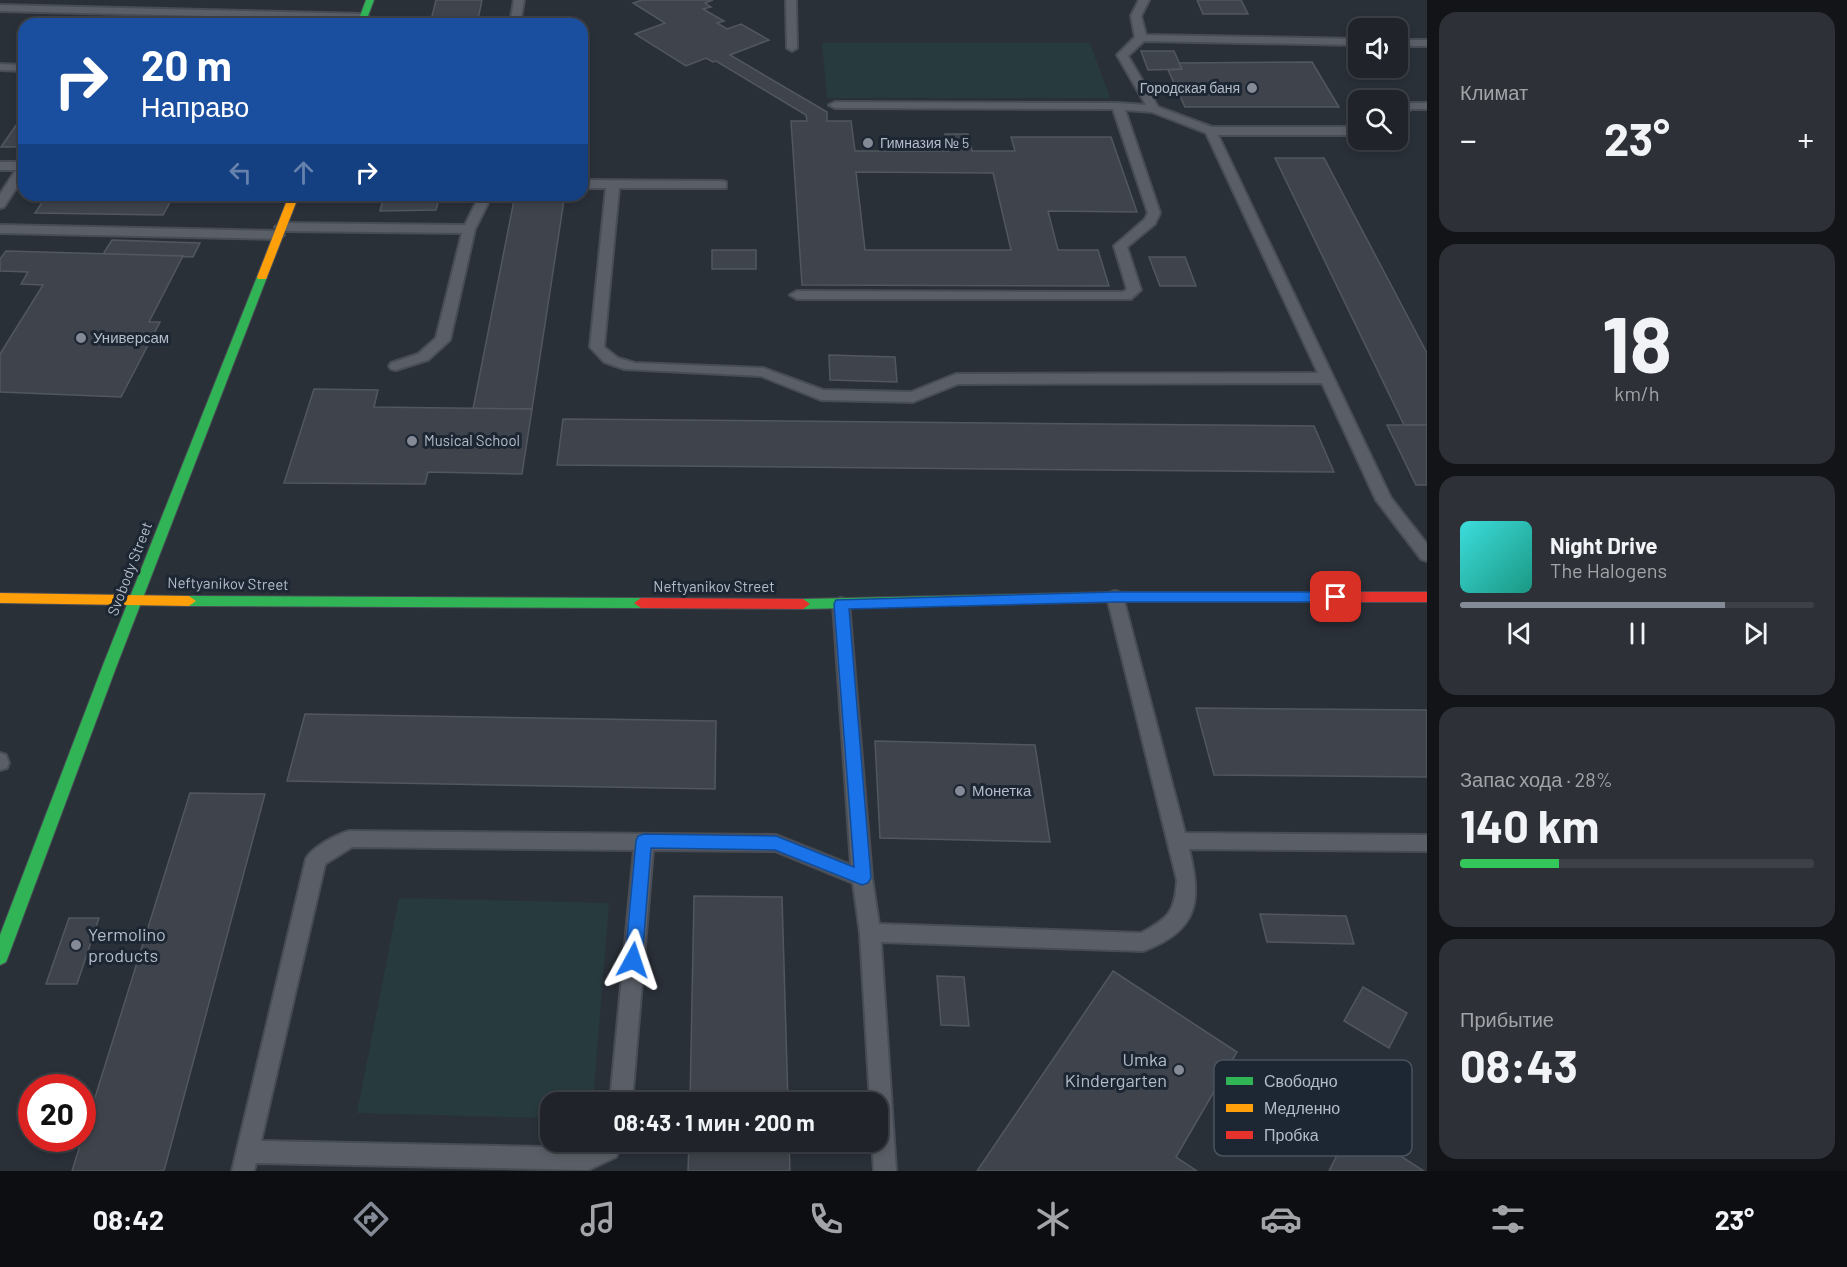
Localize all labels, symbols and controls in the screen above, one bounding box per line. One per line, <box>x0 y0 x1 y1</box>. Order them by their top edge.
map controls <box>1348 18 1408 150</box>
button: sound <box>1348 18 1408 78</box>
text: 20 m <box>141 39 232 89</box>
icon: right <box>42 42 120 120</box>
place label: Городская баня <box>1140 79 1240 96</box>
text: Климат <box>1460 80 1528 104</box>
marker: Городская баня <box>1245 81 1259 95</box>
text: Направо <box>141 90 249 122</box>
button: search <box>1348 90 1408 150</box>
text: 23° <box>1604 111 1670 165</box>
text: − <box>1460 119 1477 159</box>
text: + <box>1797 119 1814 159</box>
place label: Гимназия № 5 <box>880 134 969 151</box>
marker: Гимназия № 5 <box>861 136 875 150</box>
icon: left <box>224 156 257 189</box>
icon: ahead <box>287 156 320 189</box>
icon: right <box>350 156 383 189</box>
text: 18 <box>1602 295 1672 389</box>
place label: Универсам <box>93 328 169 346</box>
marker: Универсам <box>74 331 88 345</box>
text: km/h <box>1614 381 1660 405</box>
place label: Musical School <box>424 431 520 449</box>
marker: Musical School <box>405 434 419 448</box>
street label: Svobody Street <box>103 519 155 618</box>
text: Night Drive <box>1550 532 1658 558</box>
text: The Halogens <box>1550 558 1667 582</box>
pin <box>1310 571 1361 622</box>
street label: Neftyanikov Street <box>167 573 289 593</box>
street label: Neftyanikov Street <box>653 577 775 595</box>
icon: arrive <box>1319 580 1352 613</box>
icon: previous <box>1503 617 1536 650</box>
icon: pause <box>1621 617 1654 650</box>
icon: next <box>1739 617 1772 650</box>
text: Запас хода · 28% <box>1460 767 1613 791</box>
place label: Монетка <box>972 781 1032 799</box>
marker: Монетка <box>953 784 967 798</box>
text: 140 km <box>1460 798 1599 852</box>
place label: Yermolino products <box>88 923 166 966</box>
position arrow <box>601 928 665 992</box>
marker: Yermolino products <box>69 938 83 952</box>
text: Прибытие <box>1460 1007 1554 1031</box>
text: 08:43 <box>1460 1038 1578 1092</box>
place label: Umka Kindergarten <box>1065 1048 1167 1091</box>
legend <box>1214 1060 1412 1156</box>
marker: Umka Kindergarten <box>1172 1063 1186 1077</box>
text: Свободно <box>1264 1071 1338 1090</box>
speed limit sign: 20 <box>18 1074 96 1152</box>
text: Медленно <box>1264 1098 1340 1117</box>
text: 08:43 · 1 мин · 200 m <box>613 1109 815 1135</box>
text: Пробка <box>1264 1125 1319 1144</box>
icon: directions <box>350 1198 392 1240</box>
icon: music <box>577 1198 619 1240</box>
icon: phone <box>805 1198 847 1240</box>
icon: climate <box>1032 1198 1074 1240</box>
icon: car <box>1260 1198 1302 1240</box>
icon: filters <box>1487 1198 1529 1240</box>
text: 08:42 <box>93 1203 164 1235</box>
text: 23° <box>1715 1203 1754 1235</box>

